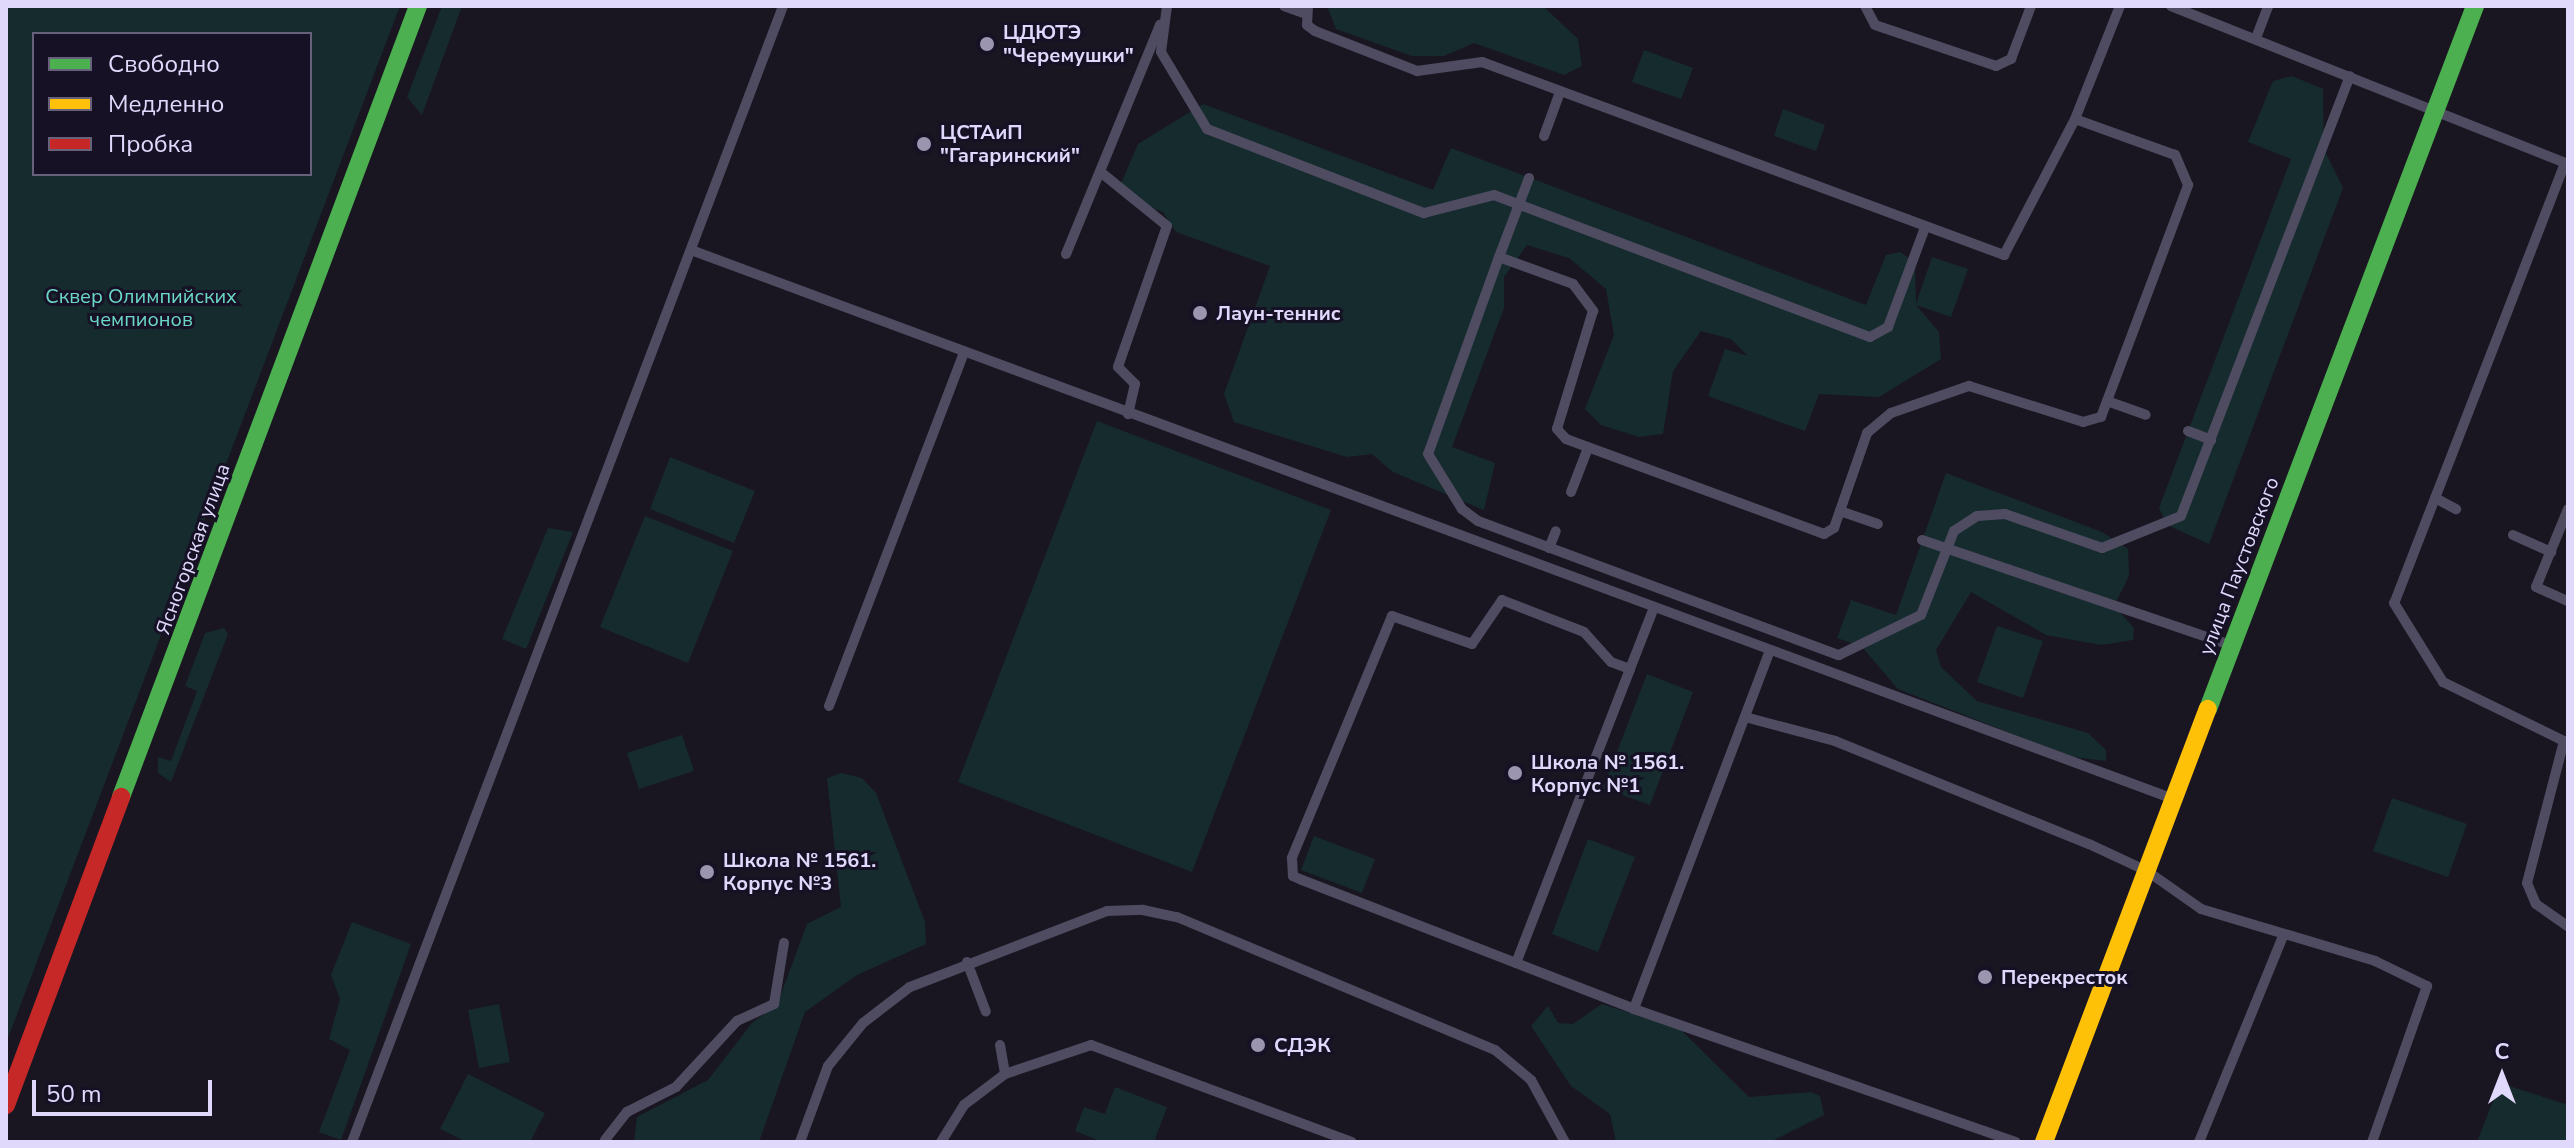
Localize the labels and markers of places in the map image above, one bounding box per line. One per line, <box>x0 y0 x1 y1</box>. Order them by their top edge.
place label: ЦДЮТЭ "Черемушки" <box>1003 20 1134 67</box>
marker: ЦДЮТЭ "Черемушки" <box>978 35 996 53</box>
place label: ЦСТАиП "Гагаринский" <box>940 120 1080 167</box>
marker: ЦСТАиП "Гагаринский" <box>915 135 933 153</box>
place label: Лаун-теннис <box>1216 301 1340 325</box>
marker: Лаун-теннис <box>1191 304 1209 322</box>
place label: Школа № 1561. Корпус №1 <box>1531 750 1684 797</box>
marker: Школа № 1561. Корпус №1 <box>1506 764 1524 782</box>
place label: Школа № 1561. Корпус №3 <box>723 848 876 895</box>
marker: Школа № 1561. Корпус №3 <box>698 863 716 881</box>
place label: Перекресток <box>2001 965 2127 989</box>
marker: Перекресток <box>1976 968 1994 986</box>
place label: СДЭК <box>1274 1033 1331 1057</box>
marker: СДЭК <box>1249 1036 1267 1054</box>

